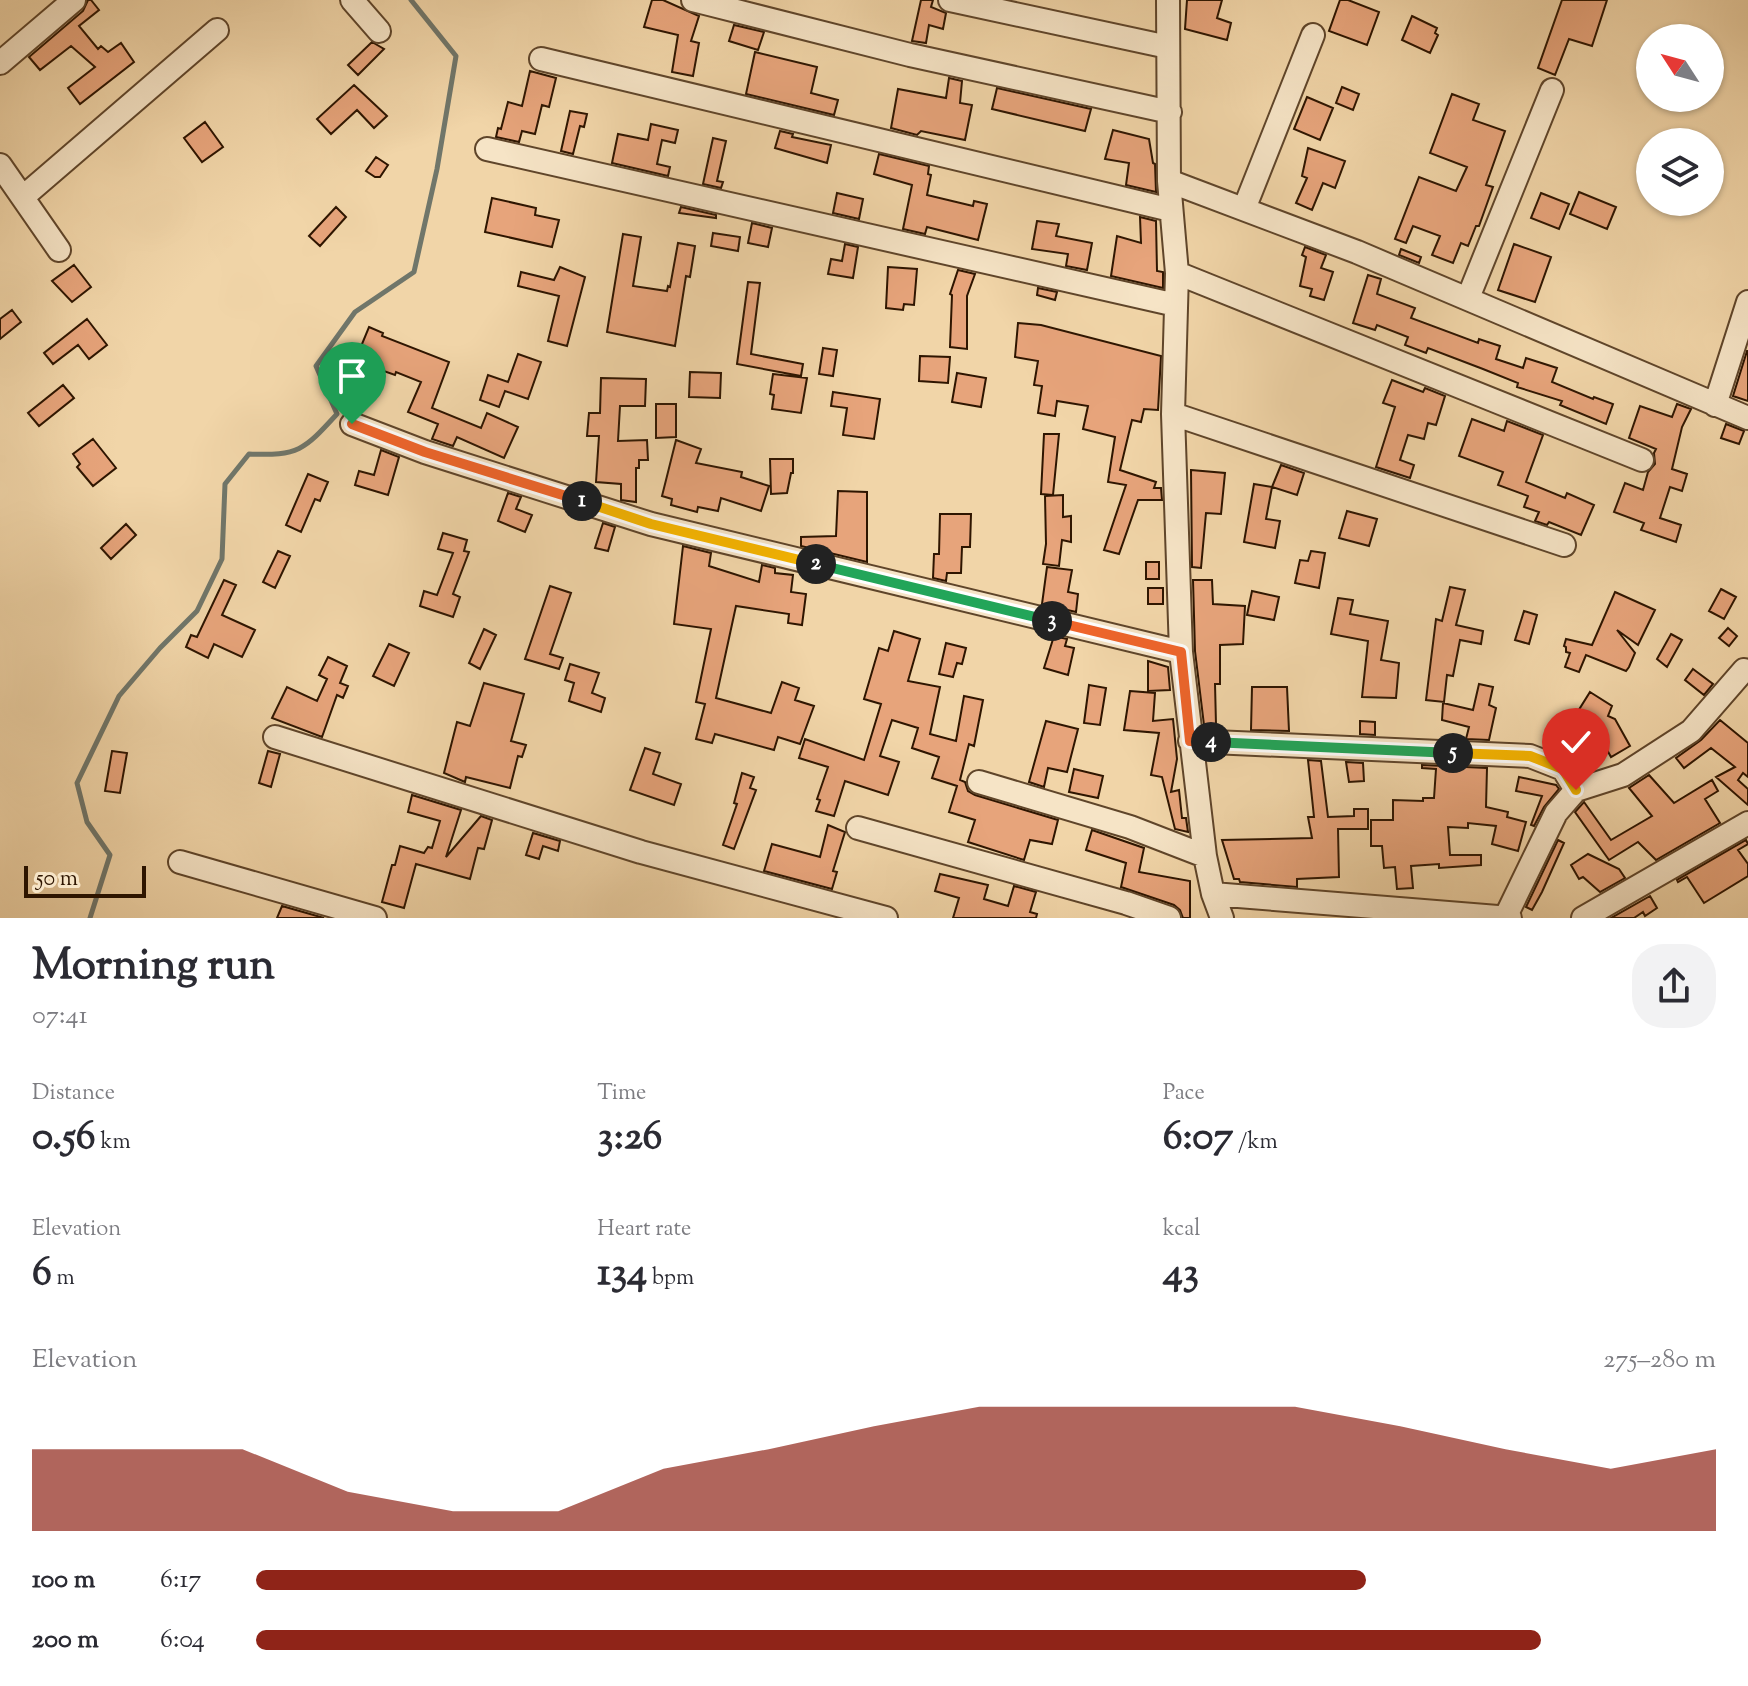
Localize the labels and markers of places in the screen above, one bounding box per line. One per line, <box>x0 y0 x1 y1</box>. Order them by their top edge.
pin <box>318 342 386 424</box>
pin: 1 <box>562 481 602 521</box>
pin: 2 <box>796 544 836 584</box>
pin: 3 <box>1032 601 1072 641</box>
pin <box>1542 708 1610 790</box>
pin: 4 <box>1191 722 1231 762</box>
pin: 5 <box>1433 733 1473 773</box>

